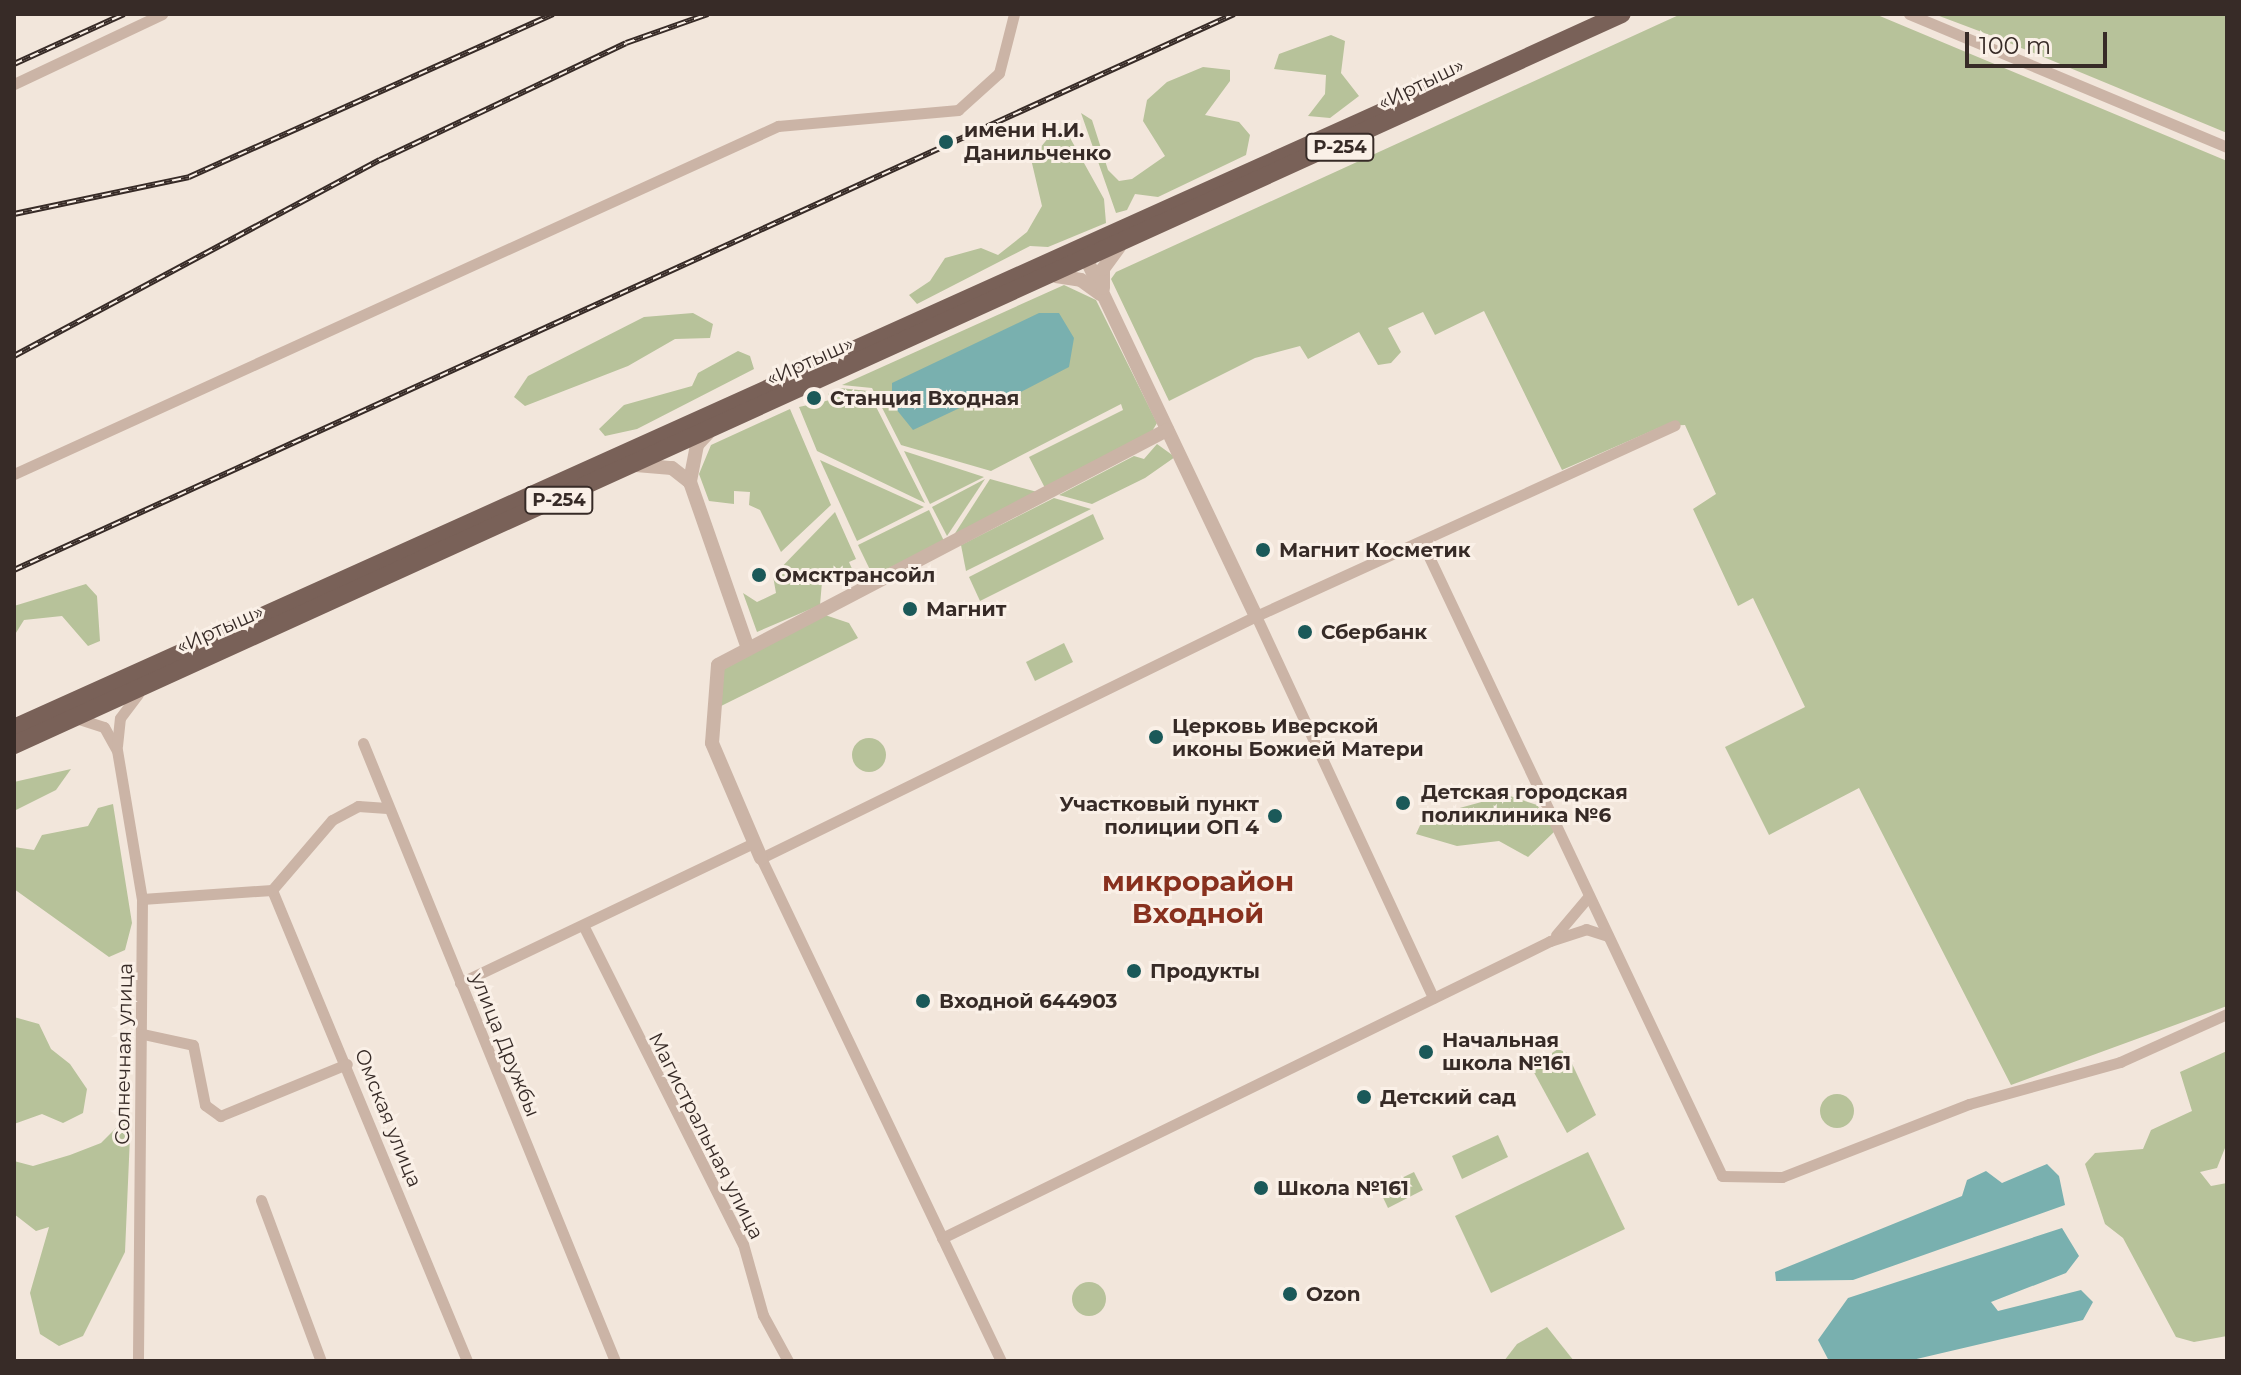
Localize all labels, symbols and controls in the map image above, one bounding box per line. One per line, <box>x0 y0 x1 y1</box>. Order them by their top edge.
scale bar <box>1969 16 2111 66</box>
text: 100 m <box>1979 31 2051 60</box>
street label: «Иртыш» <box>1374 53 1468 115</box>
place label: имени Н.И. Данильченко <box>964 118 1111 165</box>
marker: имени Н.И. Данильченко <box>935 131 957 153</box>
road number: Р-254 <box>1304 133 1376 161</box>
street label: «Иртыш» <box>763 331 857 391</box>
place label: Станция Входная <box>830 386 1019 410</box>
marker: Станция Входная <box>805 389 823 407</box>
road number: Р-254 <box>523 486 595 514</box>
place label: Магнит Косметик <box>1279 538 1471 562</box>
marker: Магнит Косметик <box>1254 541 1272 559</box>
place label: Омсктрансойл <box>775 563 935 587</box>
marker: Омсктрансойл <box>750 566 768 584</box>
place label: Магнит <box>926 597 1006 621</box>
street label: «Иртыш» <box>173 599 267 659</box>
marker: Магнит <box>901 600 919 618</box>
place label: Сбербанк <box>1321 620 1427 644</box>
marker: Сбербанк <box>1296 623 1314 641</box>
place label: Церковь Иверской иконы Божией Матери <box>1172 714 1424 761</box>
marker: Церковь Иверской иконы Божией Матери <box>1147 728 1165 746</box>
place label: Детская городская поликлиника №6 <box>1421 780 1628 827</box>
place label: Участковый пункт полиции ОП 4 <box>1060 792 1259 839</box>
marker: Детская городская поликлиника №6 <box>1392 792 1414 814</box>
marker: Участковый пункт полиции ОП 4 <box>1266 807 1284 825</box>
district label: микрорайон Входной <box>1102 864 1294 930</box>
place label: Продукты <box>1150 959 1260 983</box>
marker: Продукты <box>1125 962 1143 980</box>
street label: Солнечная улица <box>110 963 138 1145</box>
street label: улица Дружбы <box>465 970 545 1120</box>
place label: Входной 644903 <box>939 989 1117 1013</box>
marker: Входной 644903 <box>914 992 932 1010</box>
place label: Начальная школа №161 <box>1442 1028 1571 1075</box>
street label: Магистральная улица <box>643 1029 769 1243</box>
marker: Начальная школа №161 <box>1417 1043 1435 1061</box>
street label: Омская улица <box>349 1045 427 1191</box>
place label: Детский сад <box>1380 1085 1516 1109</box>
marker: Детский сад <box>1355 1088 1373 1106</box>
place label: Школа №161 <box>1277 1176 1409 1200</box>
marker: Школа №161 <box>1252 1179 1270 1197</box>
place label: Ozon <box>1306 1282 1361 1306</box>
marker: Ozon <box>1281 1285 1299 1303</box>

